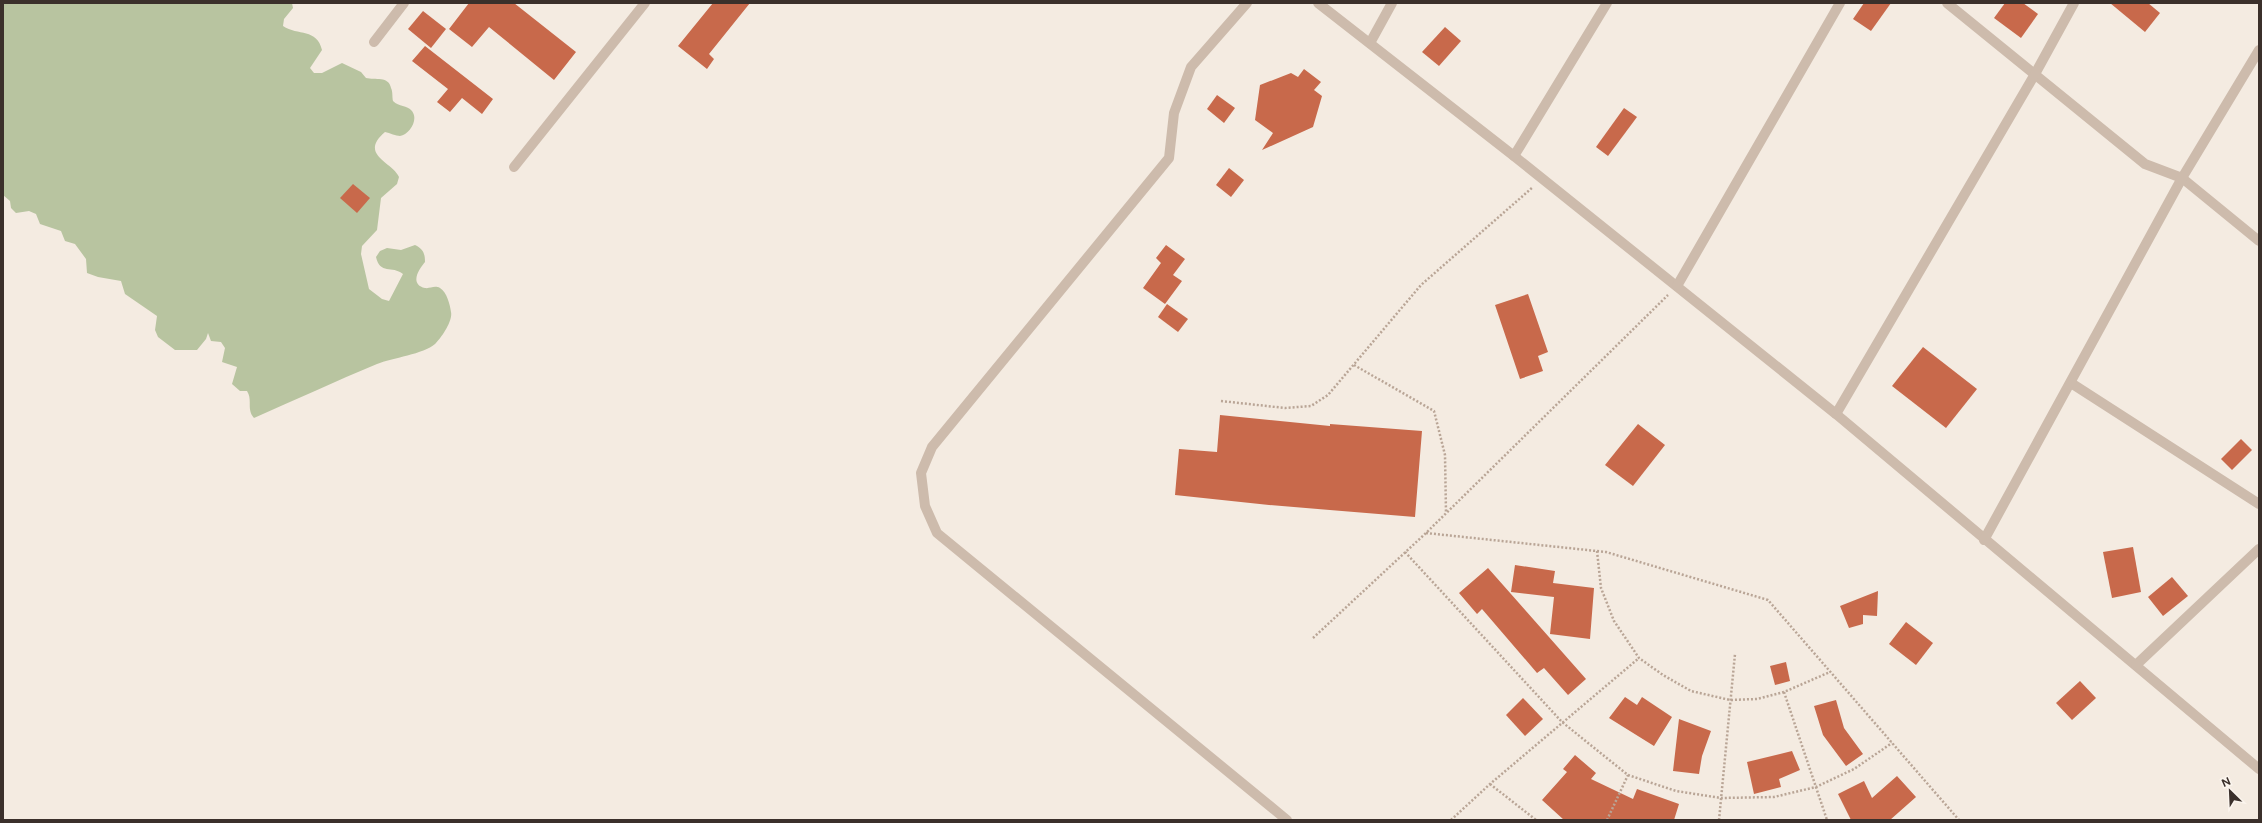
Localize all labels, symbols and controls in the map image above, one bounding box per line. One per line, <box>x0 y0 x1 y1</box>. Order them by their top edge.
north arrow <box>2210 771 2250 811</box>
text: N <box>2220 775 2233 790</box>

